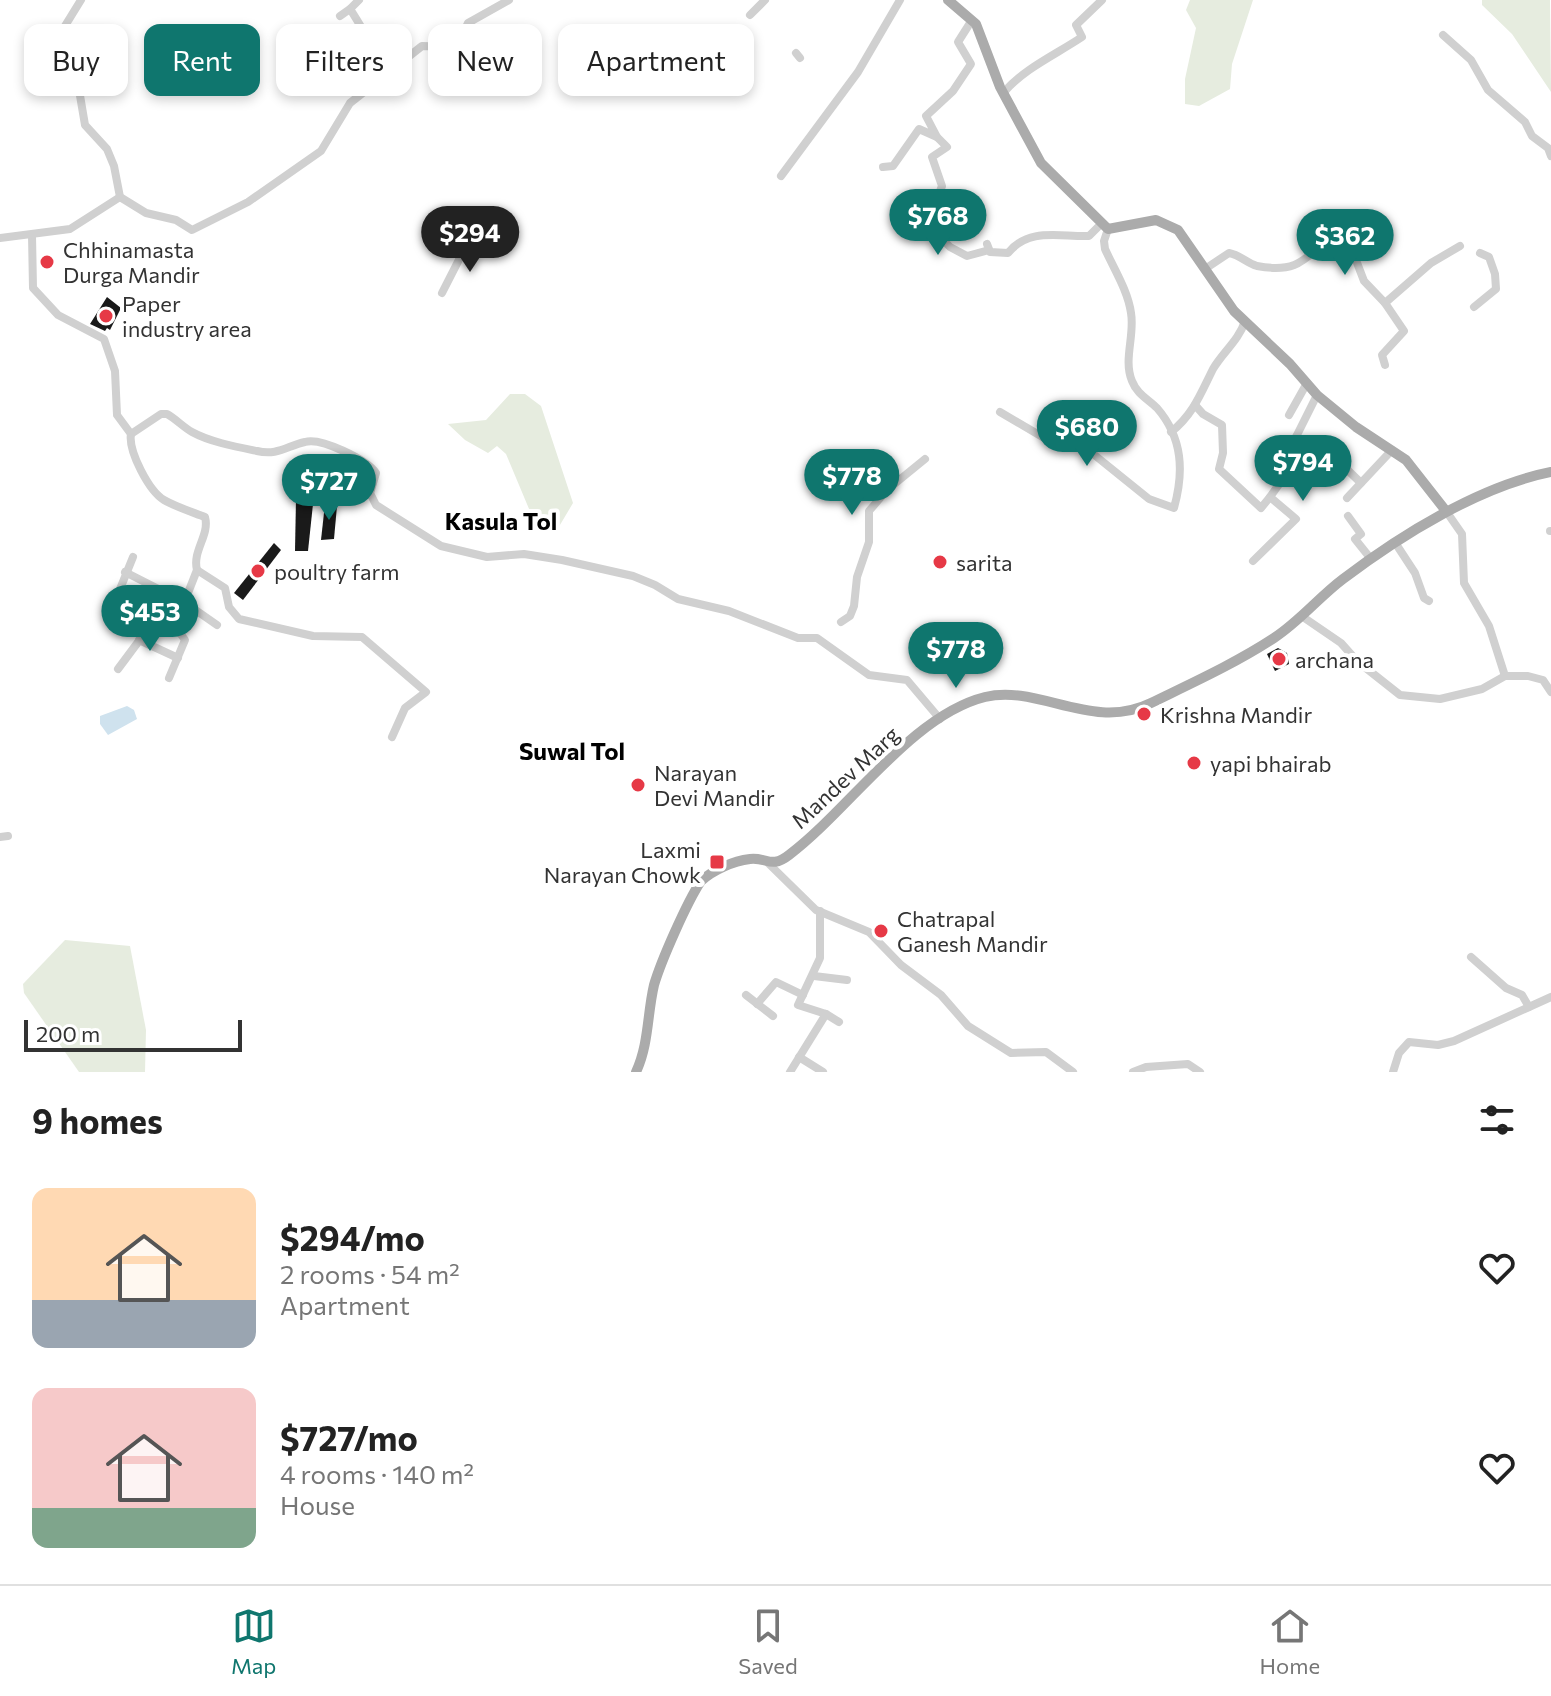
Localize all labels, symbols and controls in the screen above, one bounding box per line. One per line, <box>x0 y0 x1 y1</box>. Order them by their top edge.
chip: Buy <box>24 24 128 96</box>
chip: Rent <box>144 24 260 96</box>
chip: Filters <box>276 24 412 96</box>
chip: New <box>428 24 542 96</box>
chip: Apartment <box>558 24 754 96</box>
pin: $768 <box>891 189 985 257</box>
text: $768 <box>907 199 969 230</box>
pin: $294 <box>423 206 517 274</box>
pin: $362 <box>1298 209 1392 277</box>
text: $294 <box>439 216 501 247</box>
text: $362 <box>1315 219 1375 250</box>
place label: Chhinamasta Durga Mandir <box>63 236 200 288</box>
marker: Chhinamasta Durga Mandir <box>38 253 56 271</box>
place label: Paper industry area <box>122 290 252 342</box>
marker: Paper industry area <box>97 307 115 325</box>
pin: $680 <box>1040 400 1134 468</box>
text: $680 <box>1055 410 1119 441</box>
pin: $794 <box>1256 435 1350 503</box>
text: $794 <box>1272 445 1334 476</box>
pin: $778 <box>805 449 899 517</box>
pin: $727 <box>282 454 376 522</box>
text: $778 <box>822 459 882 490</box>
text: $727 <box>300 464 358 495</box>
district label: Kasula Tol <box>445 506 557 535</box>
place label: sarita <box>956 549 1013 576</box>
marker: sarita <box>931 553 949 571</box>
place label: poultry farm <box>274 558 399 585</box>
marker: poultry farm <box>249 562 267 580</box>
pin: $453 <box>103 585 197 653</box>
text: $453 <box>119 595 181 626</box>
pin: $778 <box>909 622 1003 690</box>
text: $778 <box>926 632 986 663</box>
place label: archana <box>1295 646 1374 673</box>
marker: archana <box>1270 650 1288 668</box>
place label: Krishna Mandir <box>1160 701 1312 728</box>
marker: Krishna Mandir <box>1135 705 1153 723</box>
street label: Mandev Marg <box>785 720 905 834</box>
district label: Suwal Tol <box>519 736 625 765</box>
place label: yapi bhairab <box>1210 750 1331 777</box>
marker: yapi bhairab <box>1185 754 1203 772</box>
place label: Narayan Devi Mandir <box>654 759 775 811</box>
marker: Narayan Devi Mandir <box>629 776 647 794</box>
place label: Laxmi Narayan Chowk <box>544 836 701 888</box>
marker: Laxmi Narayan Chowk <box>708 853 726 871</box>
place label: Chatrapal Ganesh Mandir <box>897 905 1048 957</box>
marker: Chatrapal Ganesh Mandir <box>872 922 890 940</box>
scale bar <box>24 1016 242 1052</box>
text: 200 m <box>36 1020 100 1047</box>
icon: filters <box>1475 1098 1519 1142</box>
text: 9 homes <box>32 1099 163 1141</box>
text: $294/mo <box>280 1216 425 1258</box>
icon: home <box>96 1220 192 1316</box>
icon: heart <box>1475 1246 1519 1290</box>
text: 2 rooms · 54 m² <box>280 1258 460 1289</box>
text: Apartment <box>280 1289 410 1320</box>
text: $727/mo <box>280 1416 418 1458</box>
icon: home <box>96 1420 192 1516</box>
icon: heart <box>1475 1446 1519 1490</box>
text: 4 rooms · 140 m² <box>280 1458 474 1489</box>
text: House <box>280 1489 355 1520</box>
tab: Map <box>231 1604 276 1679</box>
tab: Saved <box>738 1604 798 1679</box>
tab: Home <box>1260 1604 1320 1679</box>

